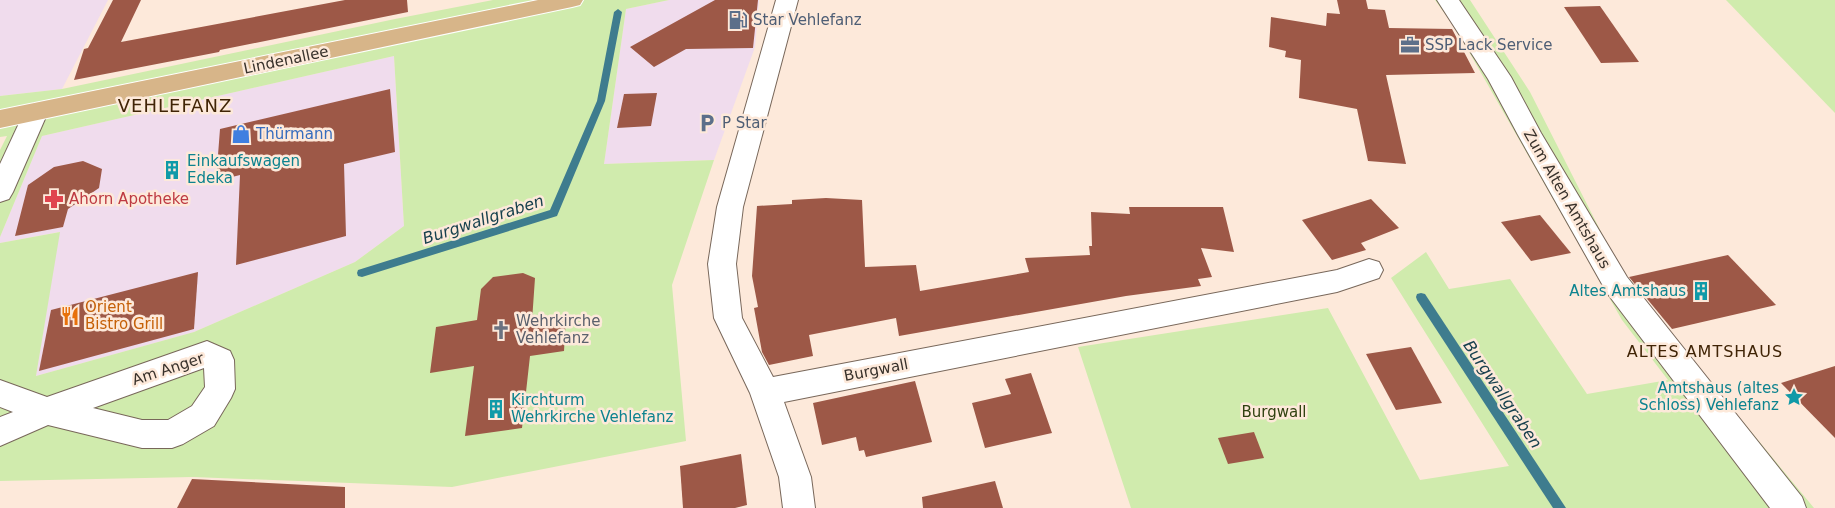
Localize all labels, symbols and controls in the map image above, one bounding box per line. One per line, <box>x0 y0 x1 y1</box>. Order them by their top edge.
fuel station icon: Star Vehlefanz <box>727 9 749 31</box>
place label: Star Vehlefanz <box>753 11 862 29</box>
office icon: SSP Lack Service <box>1399 34 1421 56</box>
place label: SSP Lack Service <box>1425 36 1553 54</box>
street label: Lindenallee <box>242 42 330 78</box>
district label: VEHLEFANZ <box>118 95 232 116</box>
parking icon: P Star <box>696 112 718 134</box>
place label: P Star <box>722 114 767 132</box>
shop icon: Thürmann <box>230 123 252 145</box>
place label: Thürmann <box>255 125 333 143</box>
street label: Zum Alten Amtshaus <box>1520 126 1614 272</box>
place label: Einkaufswagen Edeka <box>187 152 300 187</box>
building icon: Einkaufswagen Edeka <box>161 159 183 181</box>
pharmacy icon: Ahorn Apotheke <box>43 188 65 210</box>
place label: Ahorn Apotheke <box>69 190 189 208</box>
water label: Burgwallgraben <box>420 191 546 248</box>
building icon: Altes Amtshaus <box>1690 280 1712 302</box>
place label: Altes Amtshaus <box>1569 282 1686 300</box>
place label: Orient Bistro Grill <box>85 298 163 333</box>
restaurant icon: Orient Bistro Grill <box>59 305 81 327</box>
place label: Wehrkirche Vehlefanz <box>516 312 601 347</box>
church icon: Wehrkirche Vehlefanz <box>490 319 512 341</box>
water label: Burgwallgraben <box>1459 337 1546 452</box>
district label: ALTES AMTSHAUS <box>1627 342 1783 361</box>
street label: Am Anger <box>130 349 207 389</box>
street label: Burgwall <box>842 355 910 385</box>
place label: Amtshaus (altes Schloss) Vehlefanz <box>1639 379 1779 414</box>
place icon: Amtshaus (altes Schloss) Vehlefanz <box>1783 386 1805 408</box>
place label: Kirchturm Wehrkirche Vehlefanz <box>511 391 674 426</box>
building icon: Kirchturm Wehrkirche Vehlefanz <box>485 398 507 420</box>
park label: Burgwall <box>1241 403 1307 421</box>

